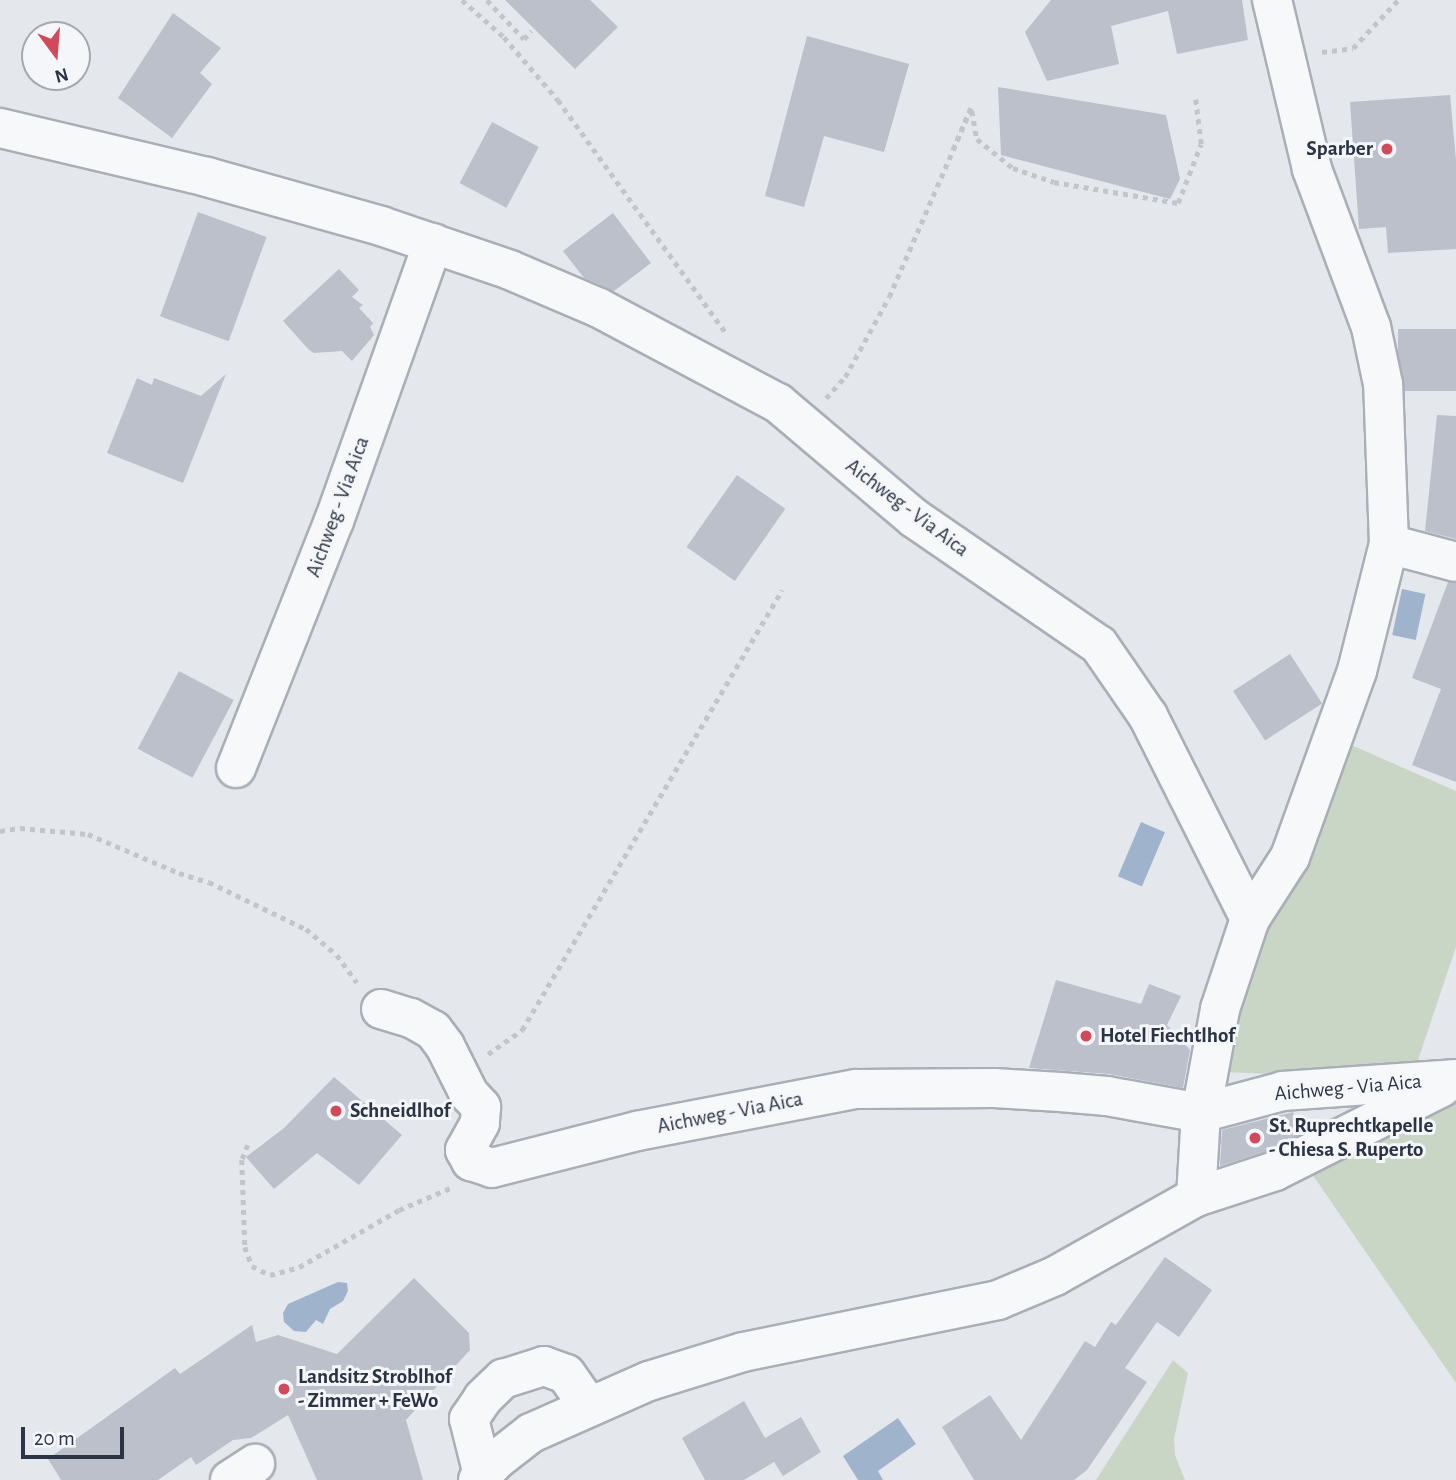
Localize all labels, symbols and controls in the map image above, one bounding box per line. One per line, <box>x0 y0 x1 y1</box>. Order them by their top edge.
north arrow <box>21 21 91 91</box>
text: N <box>52 64 70 86</box>
place label: Sparber <box>1306 136 1373 162</box>
marker: Sparber <box>1379 141 1395 157</box>
street label: Aichweg - Via Aica <box>301 433 375 581</box>
street label: Aichweg - Via Aica <box>840 454 974 562</box>
place label: Hotel Fiechtlhof <box>1100 1023 1235 1049</box>
marker: Hotel Fiechtlhof <box>1078 1028 1094 1044</box>
street label: Aichweg - Via Aica <box>1273 1069 1423 1107</box>
street label: Aichweg - Via Aica <box>655 1087 805 1139</box>
place label: Schneidlhof <box>350 1098 450 1124</box>
marker: Schneidlhof <box>328 1103 344 1119</box>
place label: St. Ruprechtkapelle - Chiesa S. Ruperto <box>1269 1113 1433 1163</box>
marker: St. Ruprechtkapelle - Chiesa S. Ruperto <box>1247 1130 1263 1146</box>
place label: Landsitz Stroblhof - Zimmer + FeWo <box>298 1364 452 1414</box>
marker: Landsitz Stroblhof - Zimmer + FeWo <box>276 1381 292 1397</box>
scale bar <box>24 1414 128 1458</box>
text: 20 m <box>34 1428 75 1449</box>

